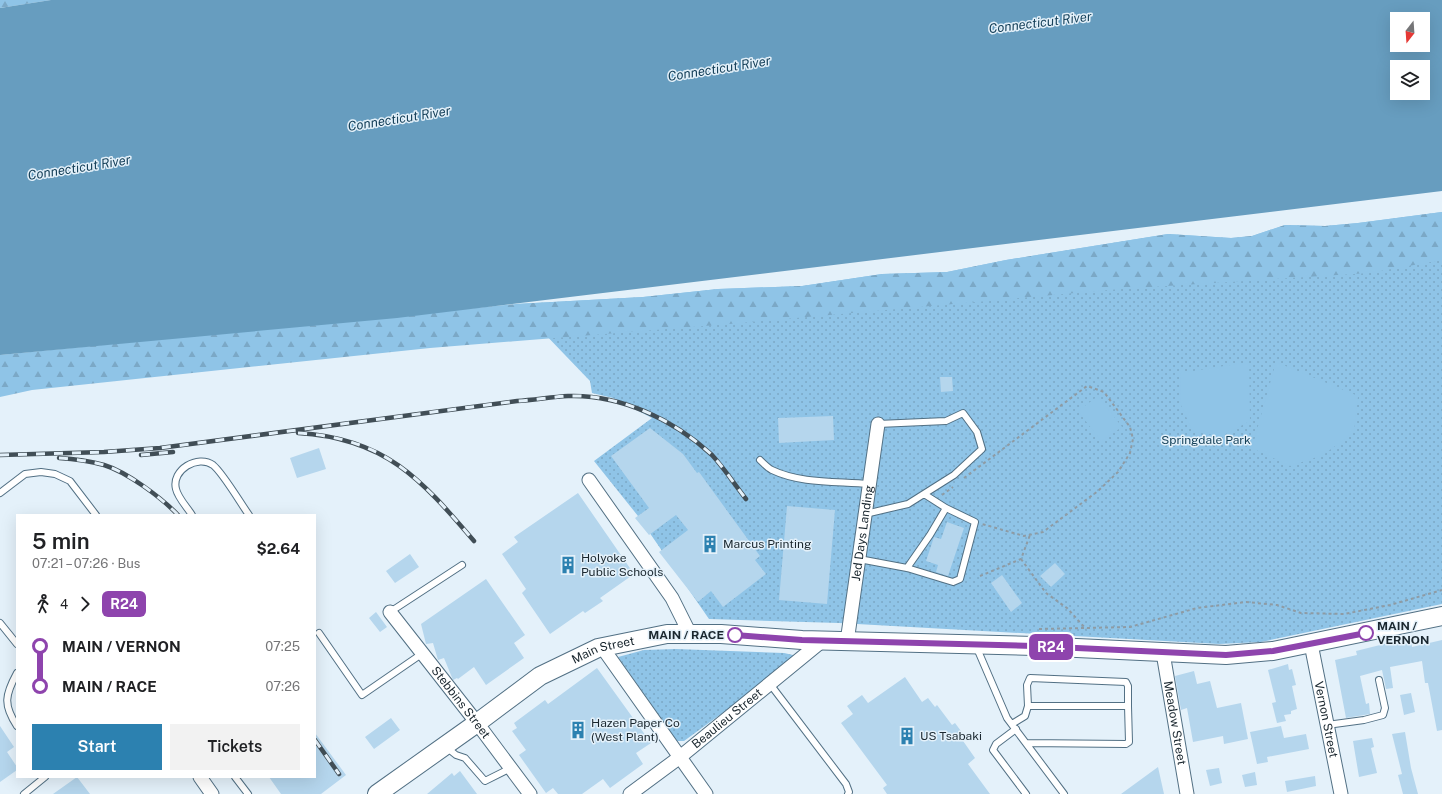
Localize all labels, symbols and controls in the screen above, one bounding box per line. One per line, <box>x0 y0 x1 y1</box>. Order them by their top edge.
water label: Connecticut River <box>988 9 1093 36</box>
north arrow <box>1390 12 1430 52</box>
map controls <box>1390 12 1430 100</box>
water label: Connecticut River <box>667 53 772 84</box>
button: layers <box>1390 60 1430 100</box>
water label: Connecticut River <box>347 103 452 134</box>
water label: Connecticut River <box>27 152 132 183</box>
park label: Springdale Park <box>1161 433 1251 447</box>
street label: Jed Days Landing <box>849 484 876 582</box>
text: 5 min <box>32 528 90 554</box>
building icon: Marcus Printing <box>700 534 720 554</box>
place label: Marcus Printing <box>723 537 811 551</box>
text: $2.64 <box>257 540 300 557</box>
place label: Holyoke Public Schools <box>581 551 663 579</box>
building icon: Holyoke Public Schools <box>558 555 578 575</box>
text: 07:21 – 07:26 · Bus <box>32 556 140 571</box>
icon: walk <box>32 593 54 615</box>
icon: forward <box>74 593 96 615</box>
text: R24 <box>110 596 138 612</box>
text: 4 <box>60 597 68 612</box>
place label: MAIN / VERNON <box>1377 619 1429 647</box>
marker: MAIN / VERNON <box>1358 625 1374 641</box>
marker: MAIN / RACE <box>727 627 743 643</box>
place label: MAIN / RACE <box>648 628 724 642</box>
street label: Main Street <box>569 634 636 667</box>
line badge: R24 <box>1028 634 1074 660</box>
text: MAIN / VERNON <box>62 638 181 655</box>
text: 07:25 <box>265 639 300 654</box>
text: R24 <box>1037 639 1065 655</box>
street label: Stebbins Street <box>428 664 493 742</box>
text: MAIN / RACE <box>62 678 157 695</box>
text: 07:26 <box>265 679 300 694</box>
street label: Meadow Street <box>1161 680 1189 766</box>
street label: Vernon Street <box>1312 680 1341 759</box>
street label: Beaulieu Street <box>689 685 765 751</box>
place label: Hazen Paper Co (West Plant) <box>591 716 680 744</box>
building icon: Hazen Paper Co (West Plant) <box>568 720 588 740</box>
button: Start <box>32 724 162 770</box>
button: Tickets <box>170 724 300 770</box>
building icon: US Tsabaki <box>897 726 917 746</box>
place label: US Tsabaki <box>920 729 982 743</box>

